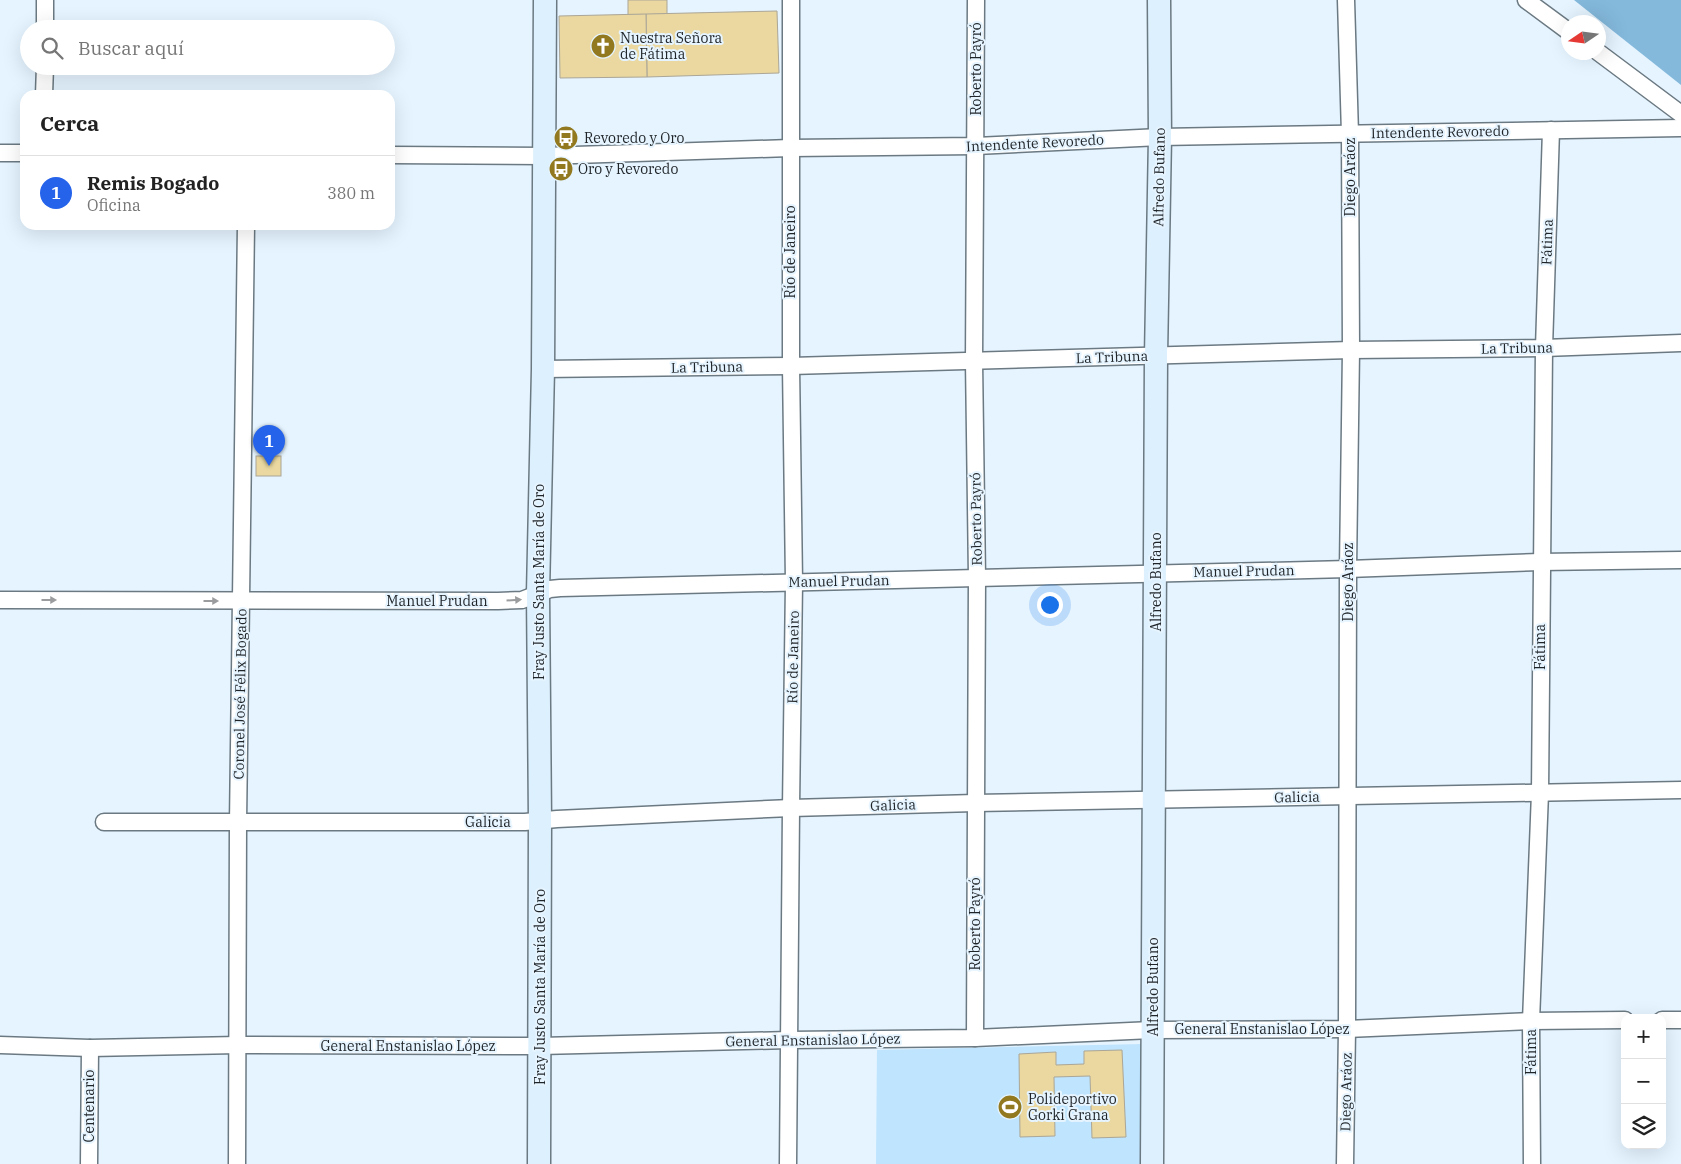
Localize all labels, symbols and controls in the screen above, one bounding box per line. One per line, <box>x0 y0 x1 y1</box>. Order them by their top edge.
north arrow <box>1561 15 1606 60</box>
search box <box>20 20 395 75</box>
street label: Roberto Payró <box>967 22 985 116</box>
place label: Nuestra Señora de Fátima <box>620 29 723 63</box>
church icon: Nuestra Señora de Fátima <box>590 33 616 59</box>
icon: search <box>38 34 66 62</box>
text: Buscar aquí <box>78 36 184 60</box>
text: Cerca <box>40 109 99 137</box>
street label: Intendente Revoredo <box>1371 122 1509 142</box>
bus stop icon: Revoredo y Oro <box>553 125 579 151</box>
street label: Alfredo Bufano <box>1149 127 1169 227</box>
place label: Revoredo y Oro <box>584 129 684 147</box>
street label: Intendente Revoredo <box>966 130 1104 156</box>
street label: Diego Aráoz <box>1341 138 1359 216</box>
bus stop icon: Oro y Revoredo <box>548 156 574 182</box>
place label: Oro y Revoredo <box>578 160 678 178</box>
text: Remis Bogado <box>87 171 219 195</box>
text: 1 <box>51 183 61 203</box>
text: 380 m <box>327 183 375 203</box>
text: Oficina <box>87 195 141 215</box>
street label: Río de Janeiro <box>781 205 799 299</box>
street label: Fátima <box>1537 218 1557 265</box>
street label: La Tribuna <box>1481 338 1554 358</box>
street label: La Tribuna <box>1076 347 1149 367</box>
street label: La Tribuna <box>671 357 744 377</box>
pin: 1 <box>253 425 285 466</box>
street label: Roberto Payró <box>966 472 986 566</box>
street label: Fray Justo Santa María de Oro <box>530 484 548 680</box>
street label: Alfredo Bufano <box>1147 532 1165 632</box>
street label: Diego Aráoz <box>1339 543 1357 621</box>
street label: Manuel Prudan <box>1193 561 1295 581</box>
street label: Manuel Prudan <box>788 571 890 591</box>
street label: Manuel Prudan <box>386 592 488 610</box>
your location <box>1037 592 1063 618</box>
one-way arrow <box>41 596 57 604</box>
one-way arrow <box>506 596 522 604</box>
one-way arrow <box>203 597 219 605</box>
street label: Coronel José Félix Bogado <box>230 608 250 780</box>
street label: Río de Janeiro <box>783 610 803 704</box>
street label: Fátima <box>1531 624 1549 670</box>
street label: Galicia <box>1274 788 1320 806</box>
street label: Galicia <box>870 795 917 815</box>
street label: Galicia <box>465 813 511 831</box>
street label: Roberto Payró <box>966 877 984 971</box>
street label: Fray Justo Santa María de Oro <box>531 889 549 1085</box>
street label: Alfredo Bufano <box>1144 937 1162 1037</box>
map controls <box>1621 1014 1666 1149</box>
button: + <box>1621 1014 1666 1059</box>
street label: General Enstanislao López <box>1174 1020 1350 1038</box>
street label: General Enstanislao López <box>725 1029 901 1051</box>
street label: Fátima <box>1522 1029 1540 1075</box>
street label: General Enstanislao López <box>320 1037 496 1055</box>
street label: Diego Aráoz <box>1336 1052 1356 1132</box>
button: − <box>1621 1059 1666 1104</box>
street label: Centenario <box>80 1069 98 1142</box>
place label: Polideportivo Gorki Grana <box>1028 1090 1117 1124</box>
sports icon: Polideportivo Gorki Grana <box>997 1094 1023 1120</box>
button: layers <box>1621 1104 1666 1149</box>

